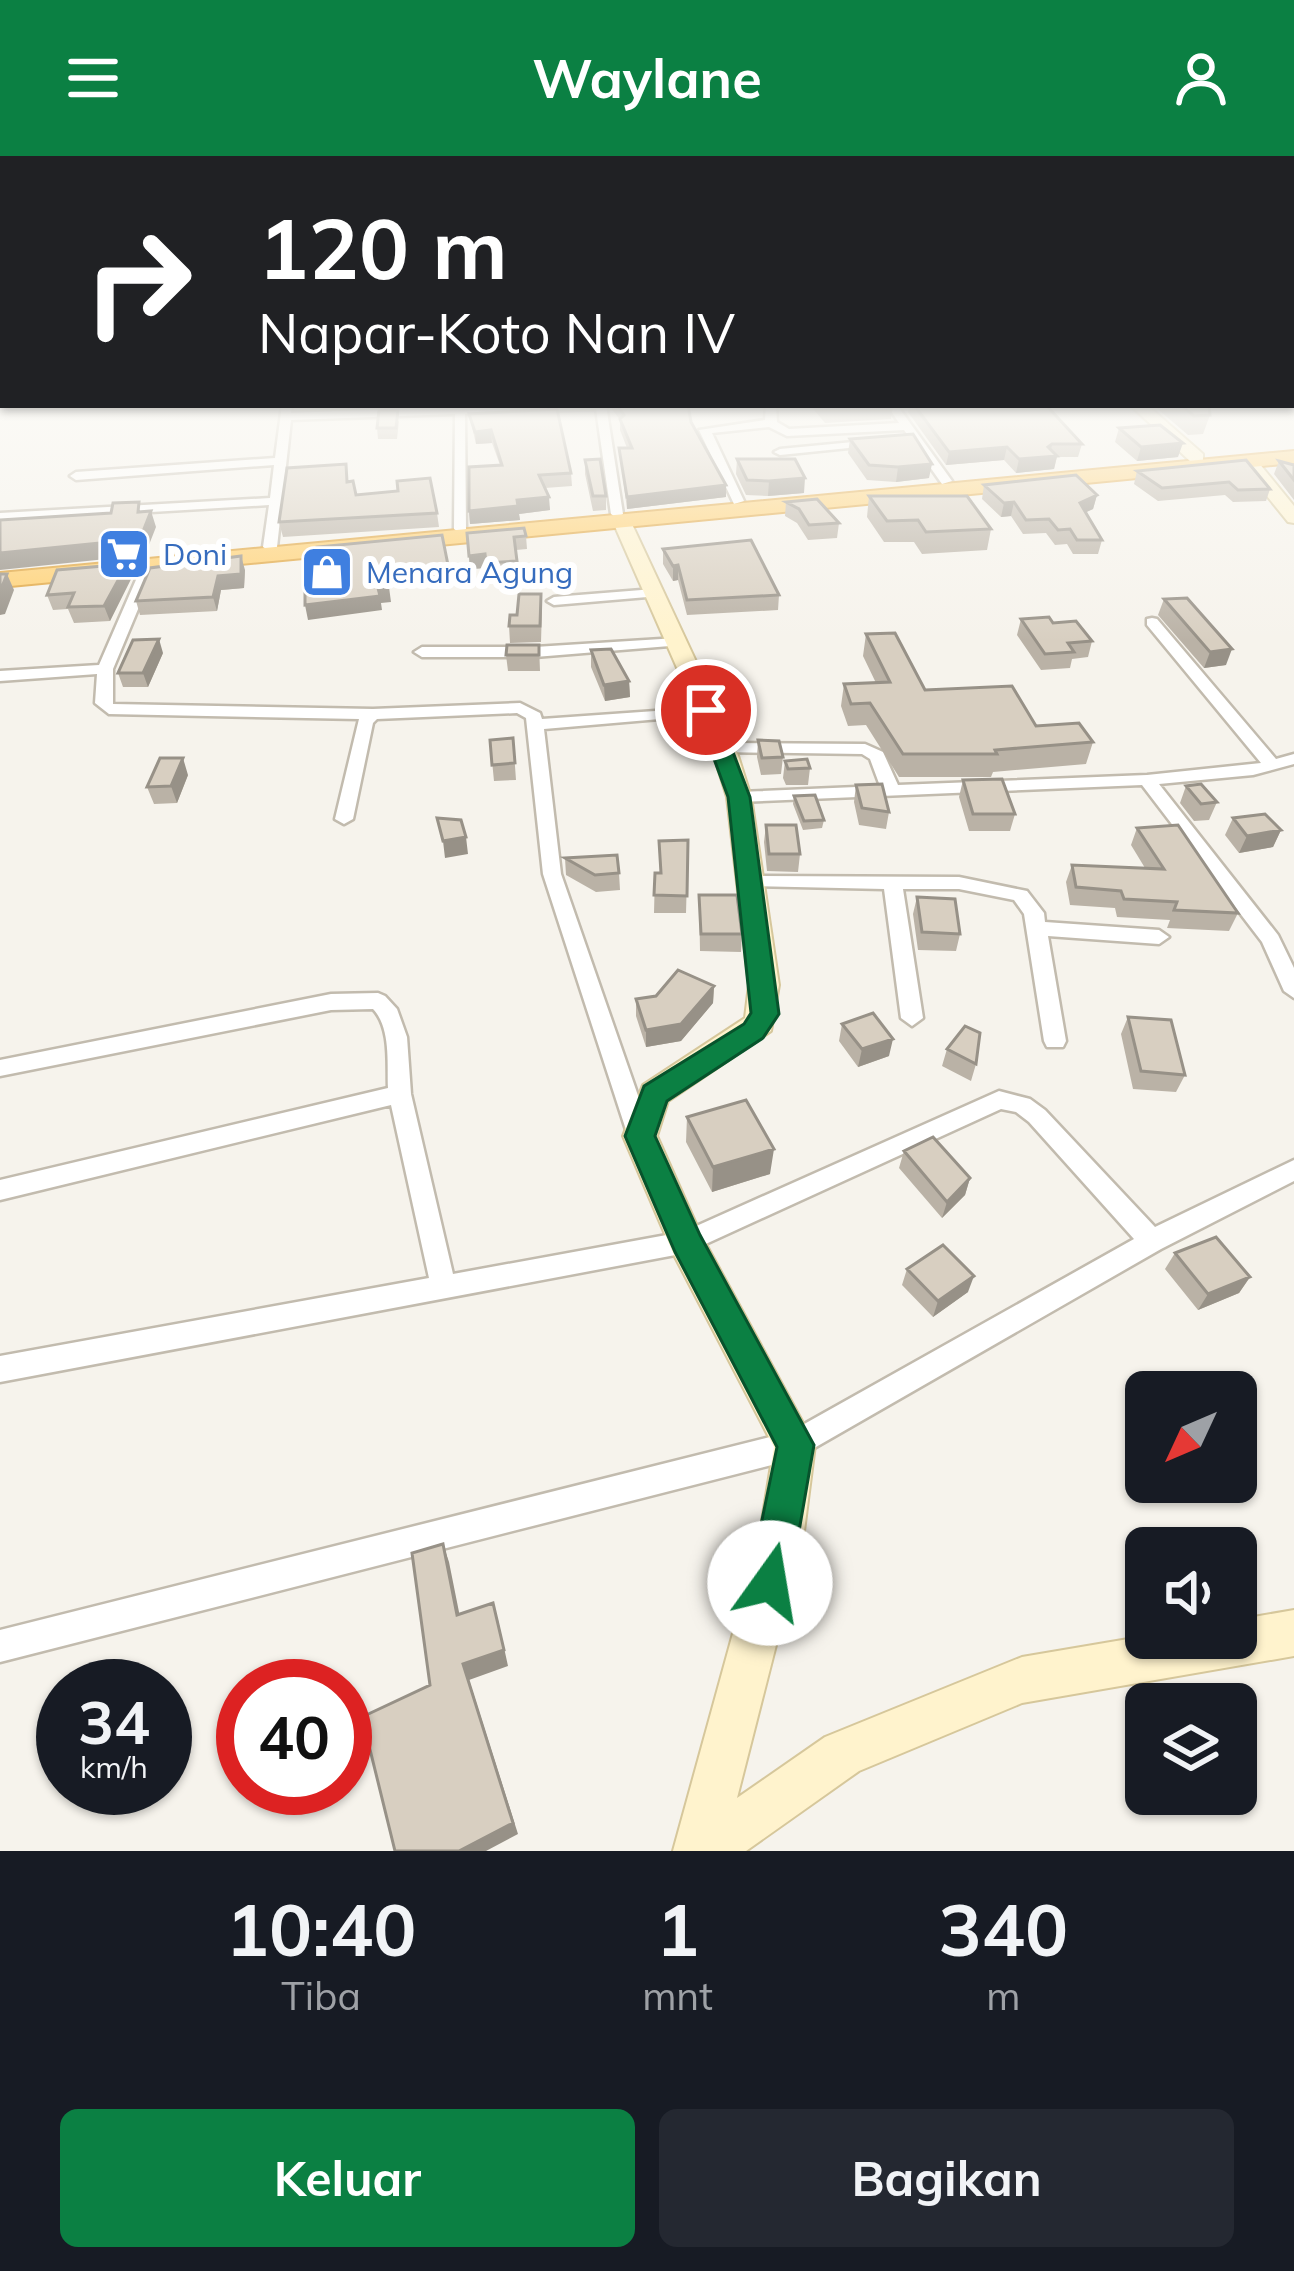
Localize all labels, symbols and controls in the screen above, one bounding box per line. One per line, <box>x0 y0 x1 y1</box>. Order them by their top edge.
text: Waylane <box>532 44 762 112</box>
icon: menu <box>60 45 126 111</box>
icon: person <box>1168 45 1234 111</box>
text: 120 m <box>258 195 508 300</box>
icon: right <box>60 204 216 360</box>
text: Napar-Koto Nan IV <box>258 299 735 367</box>
supermarket icon: Doni <box>96 526 152 582</box>
place label: Doni <box>163 535 227 573</box>
shop icon: Menara Agung <box>299 544 355 600</box>
place label: Menara Agung <box>366 553 573 591</box>
pin <box>655 659 757 761</box>
icon: arrive <box>673 677 739 743</box>
north arrow <box>1125 1371 1257 1503</box>
map controls <box>1125 1371 1257 1815</box>
position arrow <box>707 1520 833 1646</box>
button: sound <box>1125 1527 1257 1659</box>
speed limit sign: 40 <box>216 1659 372 1815</box>
button: layers <box>1125 1683 1257 1815</box>
text: 34 <box>78 1684 150 1759</box>
text: km/h <box>80 1748 148 1786</box>
text: 10:40 <box>226 1884 416 1974</box>
text: 1 <box>656 1884 699 1974</box>
text: 340 <box>939 1884 1068 1974</box>
text: Tiba <box>281 1971 361 2020</box>
text: mnt <box>642 1971 713 2020</box>
text: m <box>986 1971 1021 2020</box>
button: Keluar <box>60 2109 635 2247</box>
button: Bagikan <box>659 2109 1234 2247</box>

